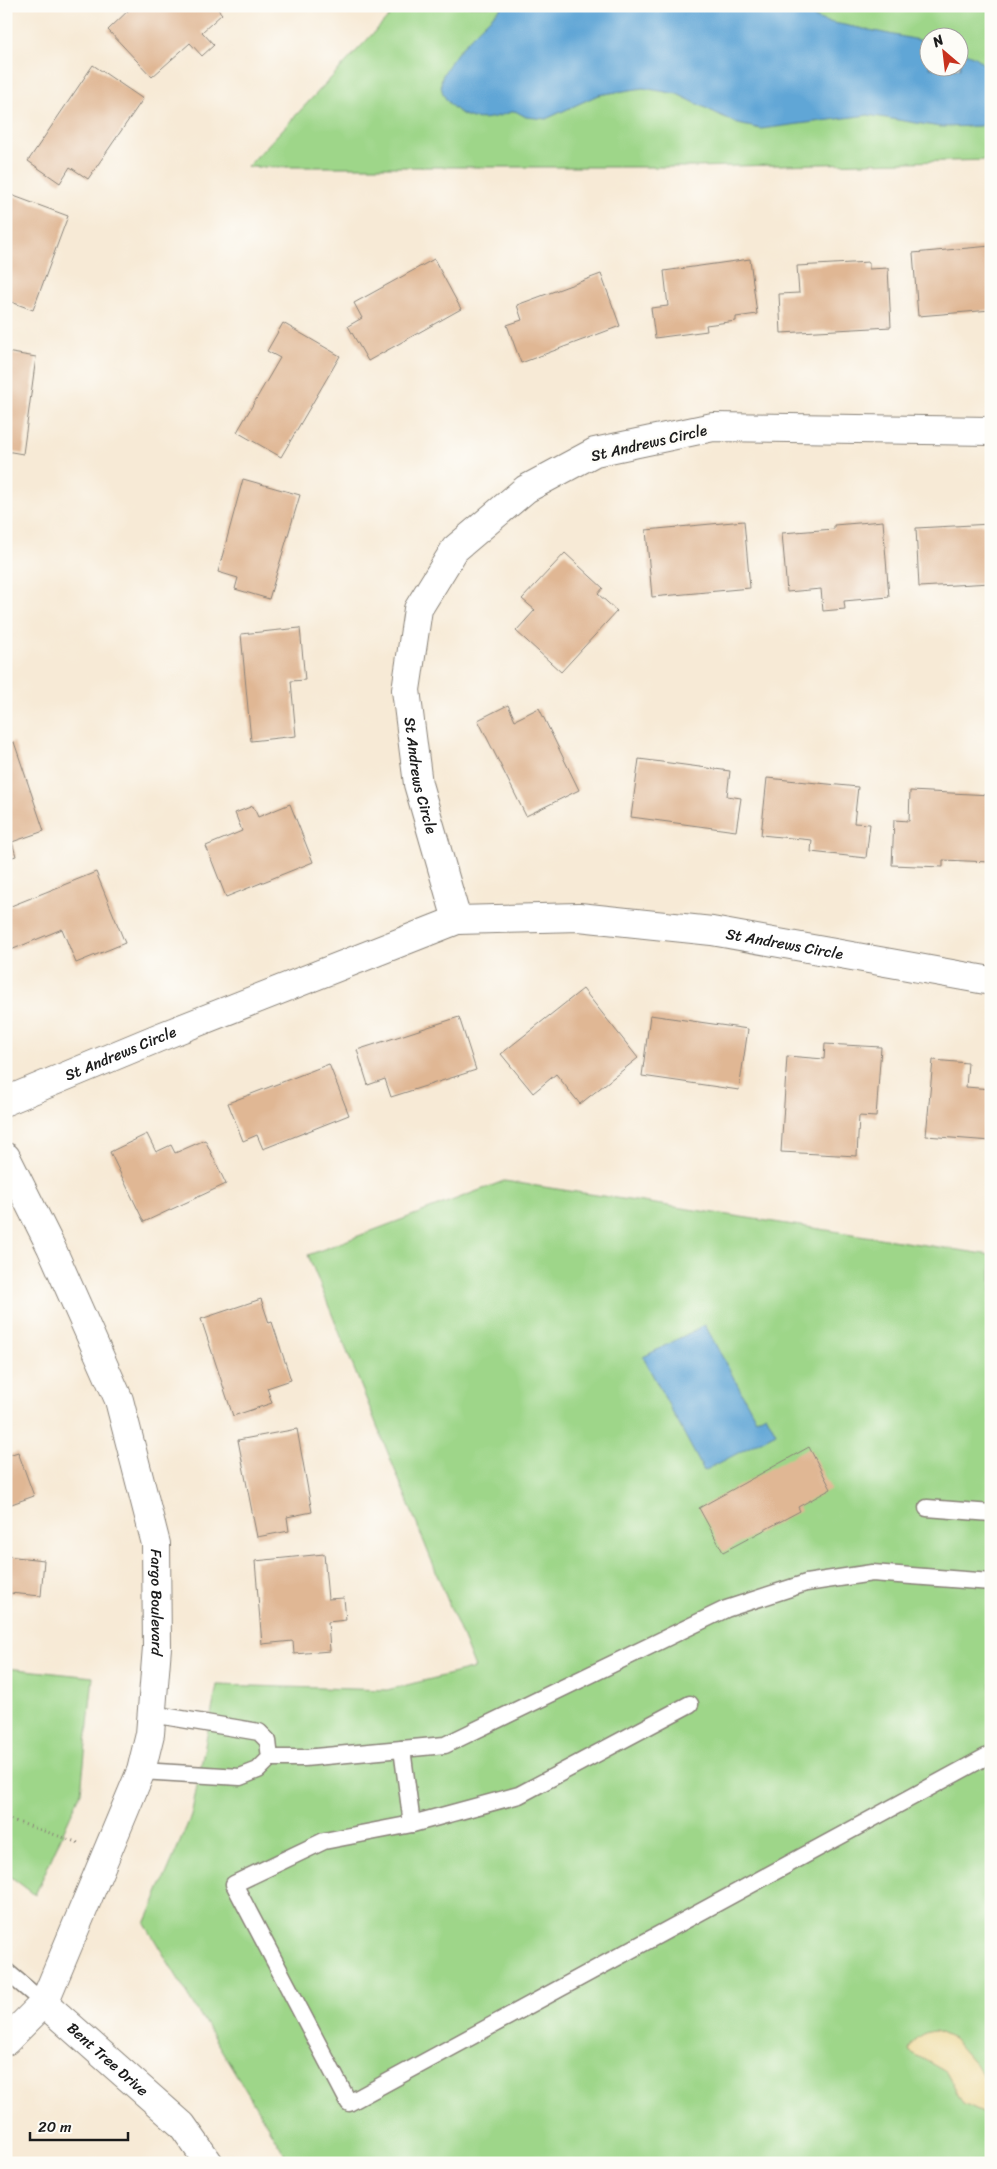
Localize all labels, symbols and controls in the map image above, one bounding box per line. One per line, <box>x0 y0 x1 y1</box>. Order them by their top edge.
north arrow <box>920 28 970 78</box>
text: N <box>927 28 949 55</box>
street label: St Andrews Circle <box>588 417 710 469</box>
street label: St Andrews Circle <box>397 715 445 837</box>
street label: St Andrews Circle <box>724 921 845 967</box>
street label: St Andrews Circle <box>61 1019 180 1088</box>
street label: Fargo Boulevard <box>143 1549 170 1658</box>
street label: Bent Tree Drive <box>61 2016 155 2103</box>
scale bar <box>30 2109 128 2141</box>
text: 20 m <box>38 2114 72 2140</box>

